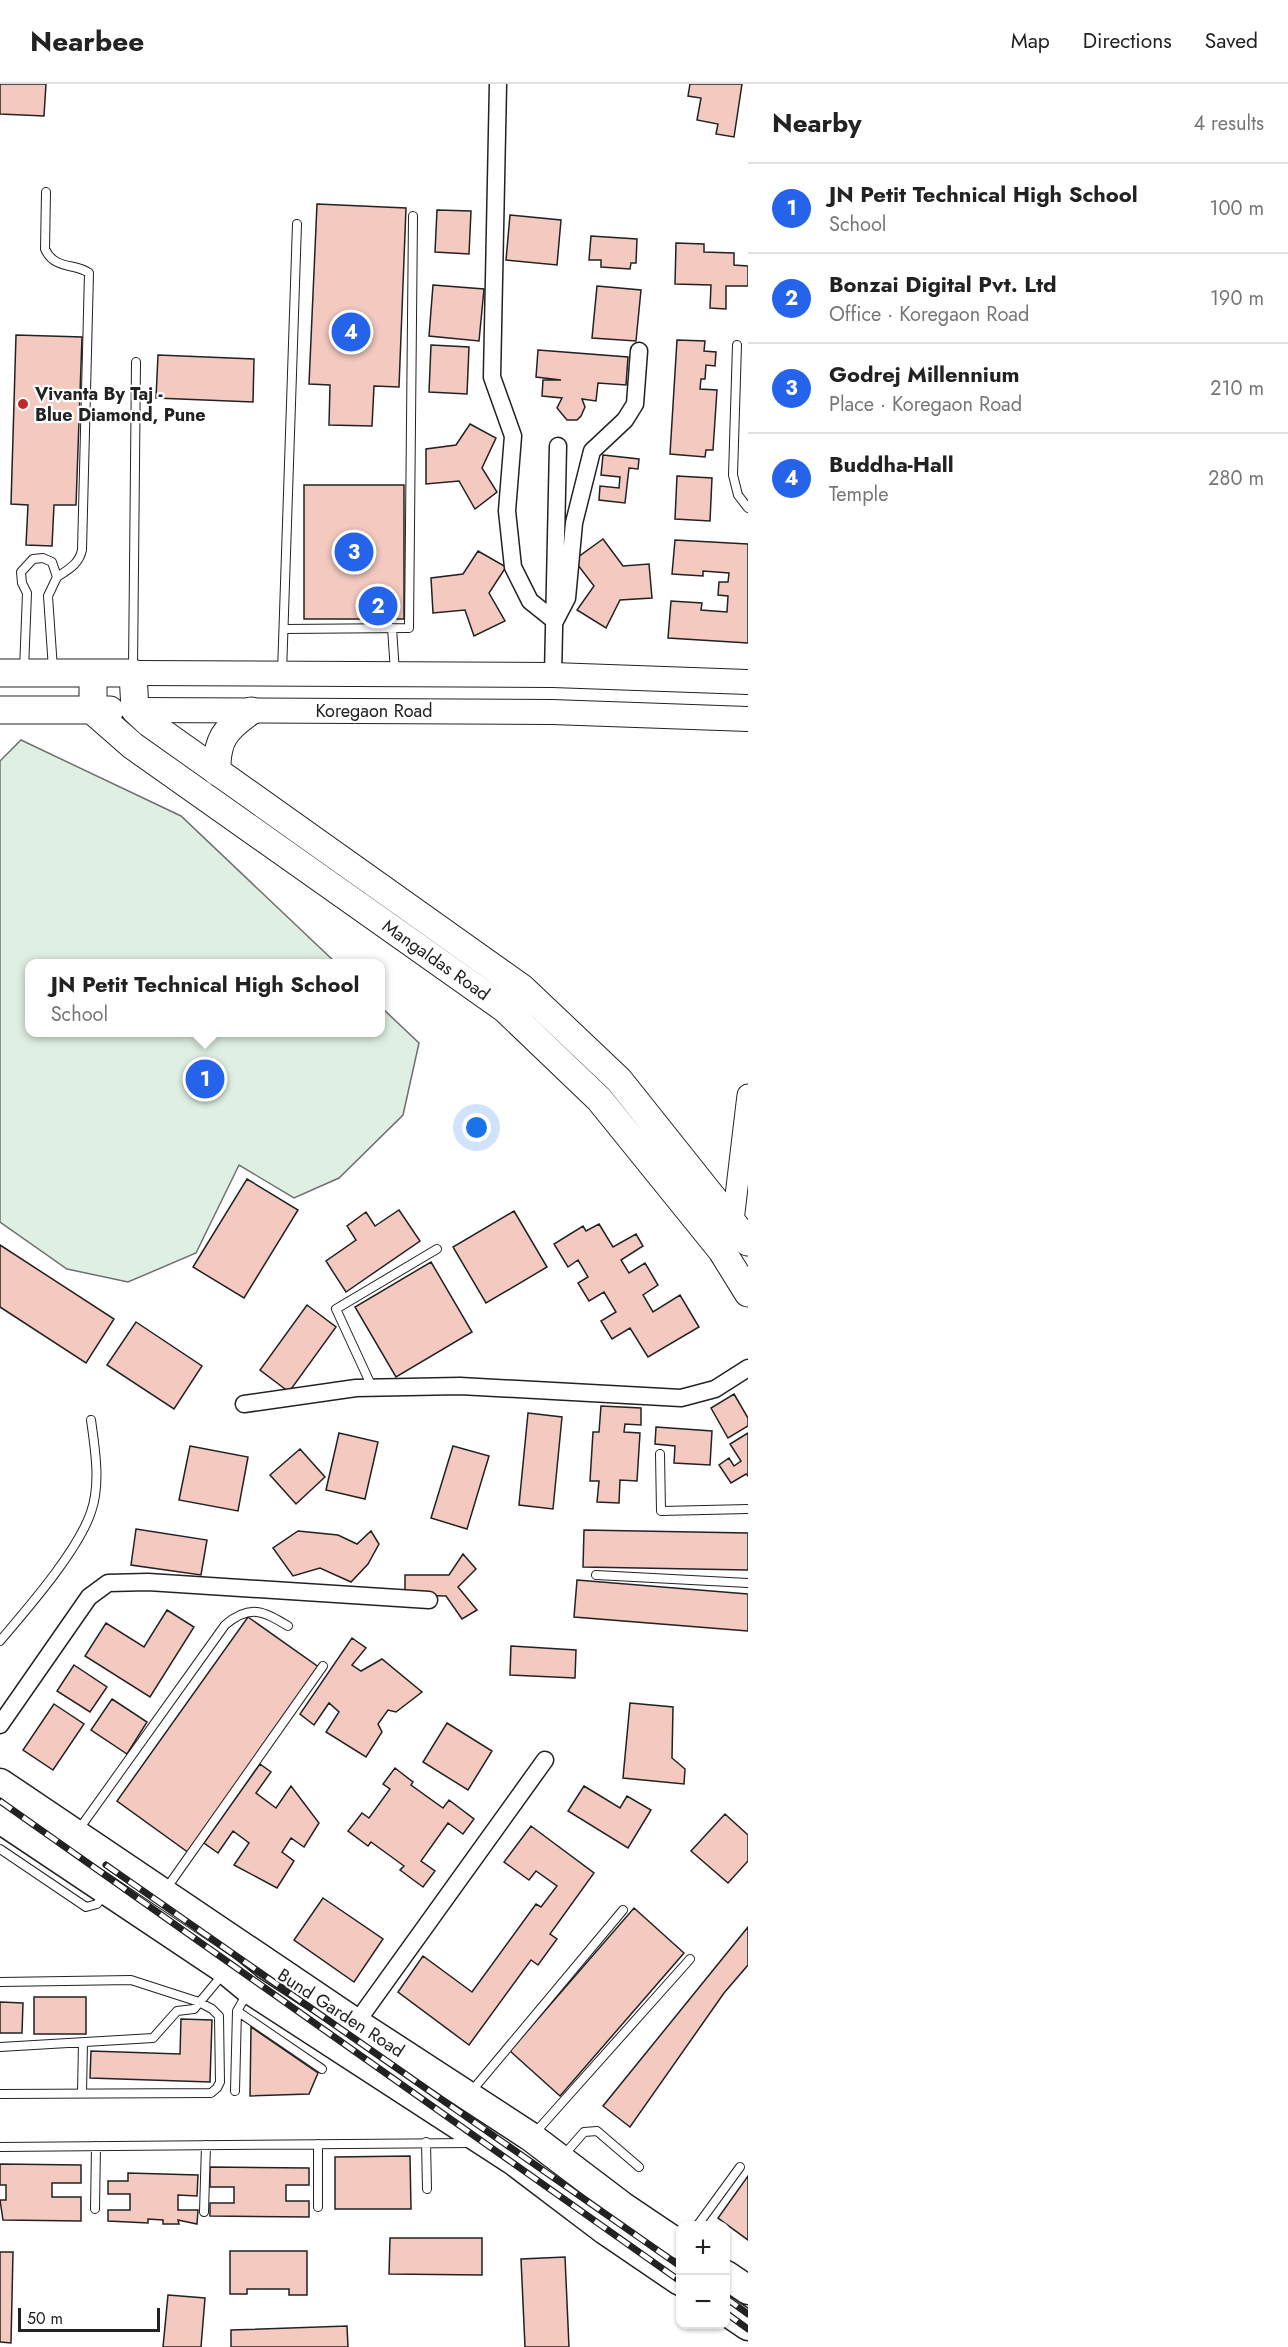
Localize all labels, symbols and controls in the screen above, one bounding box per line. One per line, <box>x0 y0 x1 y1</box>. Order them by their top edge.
text: Nearbee <box>30 21 144 62</box>
text: Map <box>1011 26 1050 56</box>
text: Directions <box>1083 26 1172 56</box>
text: Saved <box>1205 26 1258 56</box>
text: Nearby <box>772 104 861 142</box>
text: 4 results <box>1193 109 1264 138</box>
text: JN Petit Technical High School <box>829 178 1138 210</box>
text: 1 <box>786 194 797 223</box>
text: 100 m <box>1209 194 1264 223</box>
text: School <box>829 210 886 239</box>
text: Bonzai Digital Pvt. Ltd <box>829 268 1057 300</box>
text: 2 <box>785 284 798 313</box>
text: 190 m <box>1210 284 1264 313</box>
text: Office · Koregaon Road <box>829 300 1029 329</box>
pin: 4 <box>332 310 370 354</box>
text: Godrej Millennium <box>829 358 1020 390</box>
text: 3 <box>785 374 798 403</box>
text: 210 m <box>1210 374 1264 403</box>
place label: Vivanta By Taj - Blue Diamond, Pune <box>34 381 206 428</box>
text: Place · Koregaon Road <box>829 390 1022 419</box>
marker: Vivanta By Taj - Blue Diamond, Pune <box>16 397 30 411</box>
text: Buddha-Hall <box>829 448 954 480</box>
text: 4 <box>785 464 798 493</box>
text: 280 m <box>1208 464 1264 493</box>
text: Temple <box>829 480 889 509</box>
pin: 3 <box>334 530 374 574</box>
pin: 2 <box>358 584 398 628</box>
street label: Koregaon Road <box>315 698 433 724</box>
street label: Mangaldas Road <box>377 913 495 1007</box>
popup <box>25 959 385 1037</box>
text: JN Petit Technical High School <box>51 968 359 1000</box>
text: School <box>51 1000 108 1029</box>
pin: 1 <box>186 1056 224 1102</box>
your location <box>462 1113 491 1142</box>
street label: Bund Garden Road <box>272 1962 410 2064</box>
map controls <box>676 2221 730 2329</box>
button: + <box>676 2221 730 2275</box>
button: − <box>676 2275 730 2329</box>
scale bar <box>18 2305 160 2332</box>
text: 50 m <box>27 2307 63 2330</box>

